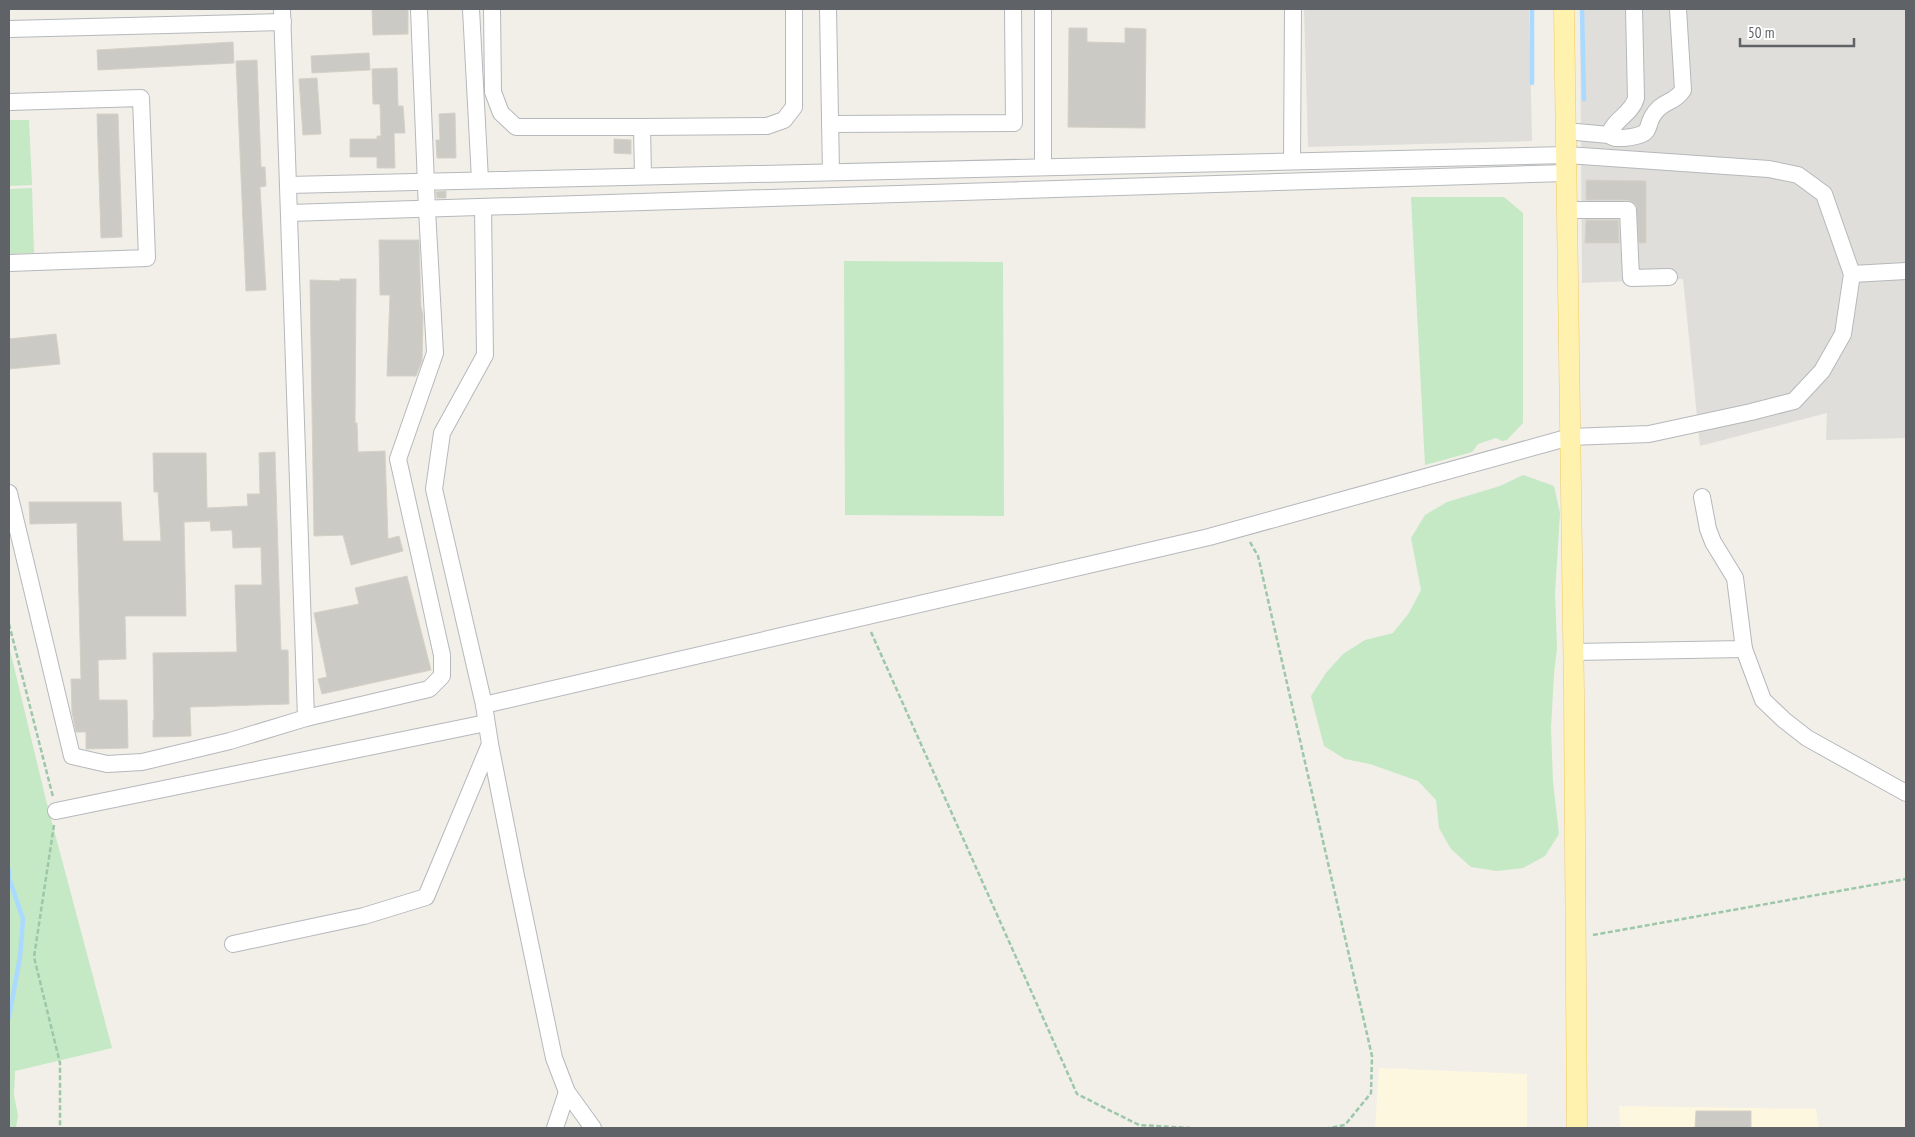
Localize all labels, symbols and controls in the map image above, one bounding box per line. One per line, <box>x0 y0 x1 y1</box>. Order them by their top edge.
scale bar <box>1740 15 1854 47</box>
text: 50 m <box>1748 23 1774 42</box>

